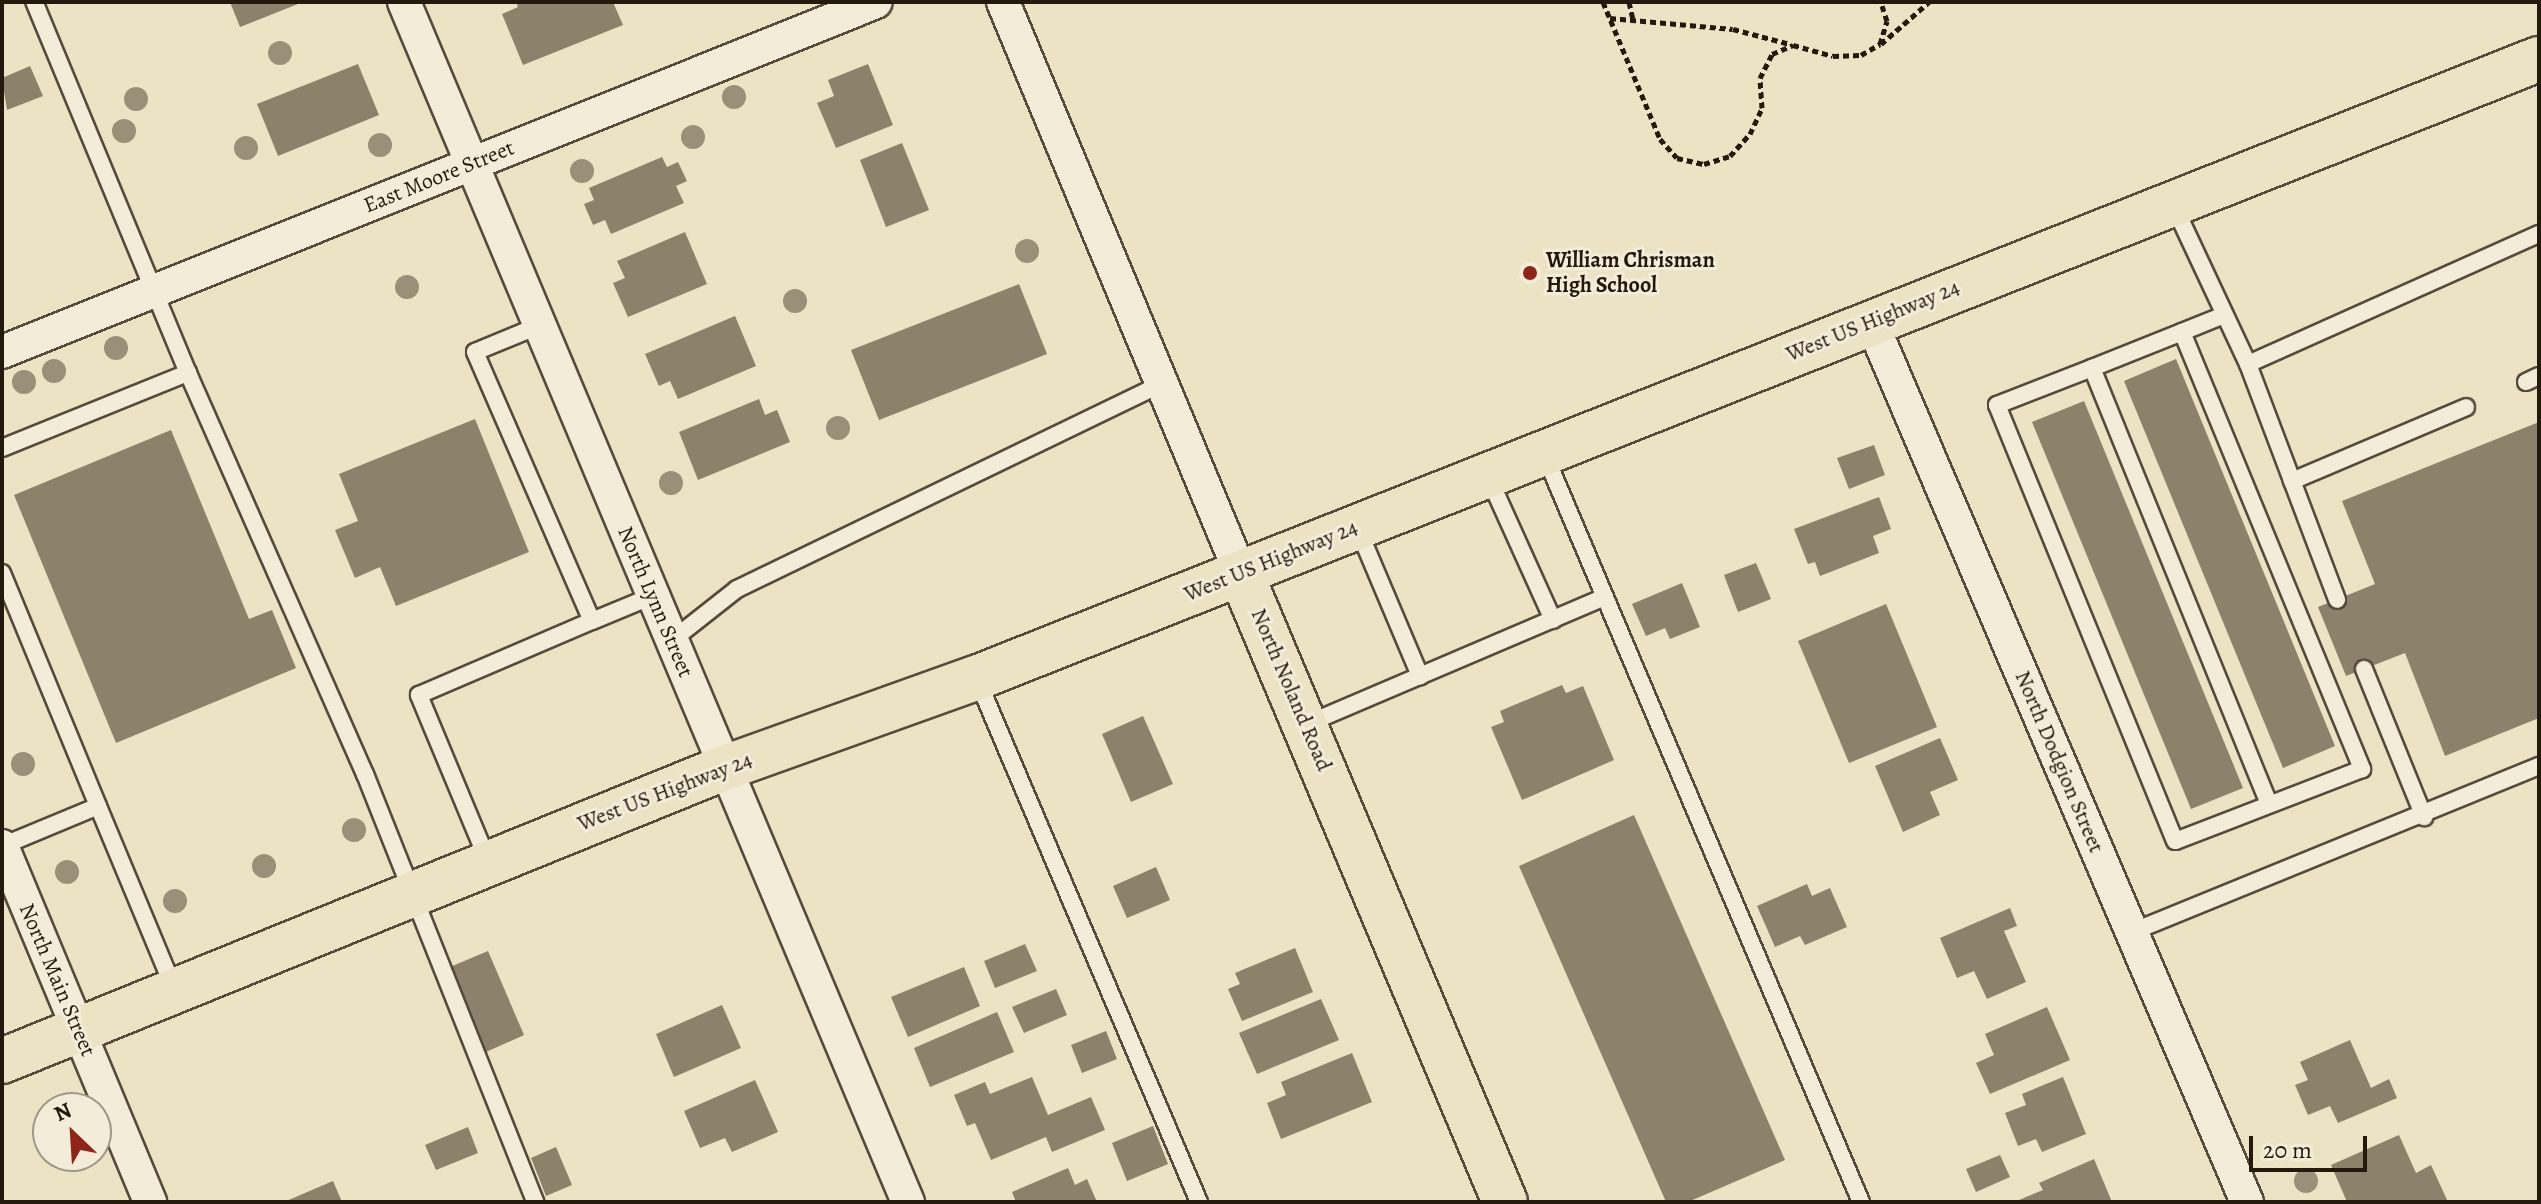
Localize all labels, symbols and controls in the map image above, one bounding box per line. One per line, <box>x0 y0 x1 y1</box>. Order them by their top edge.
street label: East Moore Street <box>360 135 518 219</box>
place label: William Chrisman High School <box>1546 247 1715 298</box>
marker: William Chrisman High School <box>1521 264 1539 282</box>
street label: West US Highway 24 <box>1782 274 1964 368</box>
street label: West US Highway 24 <box>1180 514 1362 608</box>
street label: North Lynn Street <box>611 523 699 681</box>
street label: North Noland Road <box>1245 605 1337 775</box>
street label: North Dodgion Street <box>2009 667 2109 857</box>
street label: West US Highway 24 <box>574 747 756 837</box>
street label: North Main Street <box>13 900 101 1060</box>
north arrow <box>32 1092 112 1172</box>
text: N <box>49 1095 76 1129</box>
scale bar <box>2253 1120 2371 1170</box>
text: 20 m <box>2263 1134 2312 1166</box>

